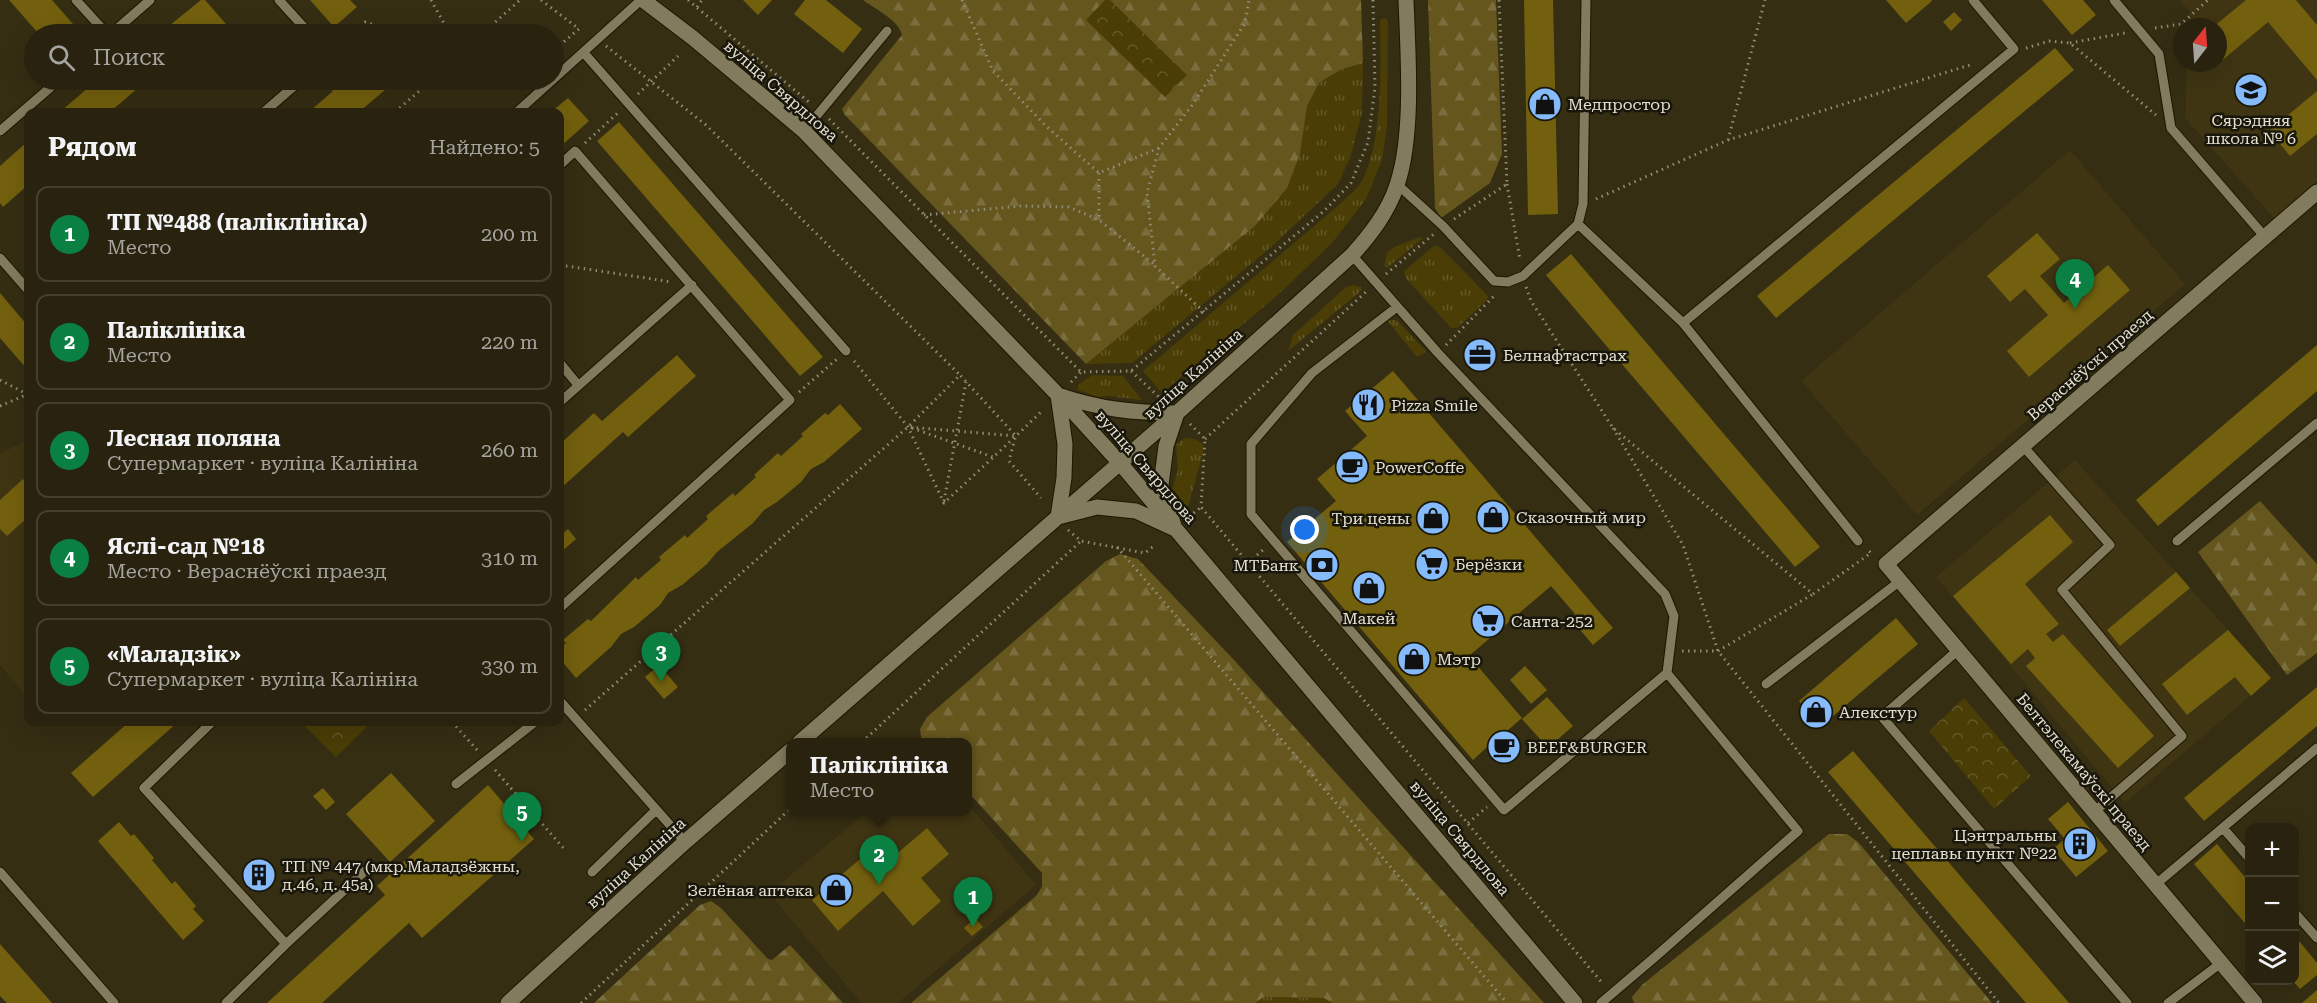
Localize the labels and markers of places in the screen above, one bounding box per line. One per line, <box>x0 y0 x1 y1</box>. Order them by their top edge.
school or university icon: Сярэдняя школа № 6 <box>2233 72 2269 108</box>
shop icon: Медпростор <box>1527 86 1563 122</box>
place label: Медпростор <box>1568 95 1671 114</box>
place label: Сярэдняя школа № 6 <box>2206 111 2296 148</box>
pin: 4 <box>2056 260 2094 309</box>
office icon: Белнафтастрах <box>1462 337 1498 373</box>
place label: Белнафтастрах <box>1503 346 1627 365</box>
restaurant icon: Pizza Smile <box>1350 387 1386 423</box>
place label: Pizza Smile <box>1391 396 1478 415</box>
cafe icon: PowerCoffe <box>1334 449 1370 485</box>
place label: PowerCoffe <box>1375 458 1464 477</box>
shop icon: Сказочный мир <box>1475 499 1511 535</box>
shop icon: Три цены <box>1415 500 1451 536</box>
place label: Сказочный мир <box>1516 508 1646 527</box>
place label: Три цены <box>1332 509 1410 528</box>
supermarket icon: Берёзки <box>1414 546 1450 582</box>
bank icon: МТБанк <box>1304 547 1340 583</box>
place label: Берёзки <box>1455 555 1523 574</box>
place label: МТБанк <box>1234 556 1299 575</box>
shop icon: Макей <box>1351 570 1387 606</box>
supermarket icon: Санта-252 <box>1470 603 1506 639</box>
place label: Макей <box>1343 609 1396 628</box>
place label: Санта-252 <box>1511 612 1593 631</box>
pin: 3 <box>642 632 680 682</box>
shop icon: Мэтр <box>1396 641 1432 677</box>
place label: Мэтр <box>1437 650 1481 669</box>
shop icon: Алекстур <box>1798 694 1834 730</box>
place label: Алекстур <box>1839 703 1917 722</box>
cafe icon: BEEF&BURGER <box>1486 729 1522 765</box>
place label: BEEF&BURGER <box>1527 738 1647 757</box>
pin: 5 <box>502 792 542 842</box>
place label: Цэнтральны цеплавы пункт №22 <box>1891 826 2057 863</box>
building icon: Цэнтральны цеплавы пункт №22 <box>2062 826 2098 862</box>
pin: 2 <box>860 836 898 885</box>
building icon: ТП № 447 (мкр.Маладзёжны, д.46, д. 45а) <box>241 857 277 893</box>
place label: ТП № 447 (мкр.Маладзёжны, д.46, д. 45а) <box>282 857 520 894</box>
shop icon: Зелёная аптека <box>818 872 854 908</box>
pin: 1 <box>954 878 992 927</box>
place label: Зелёная аптека <box>687 881 813 900</box>

